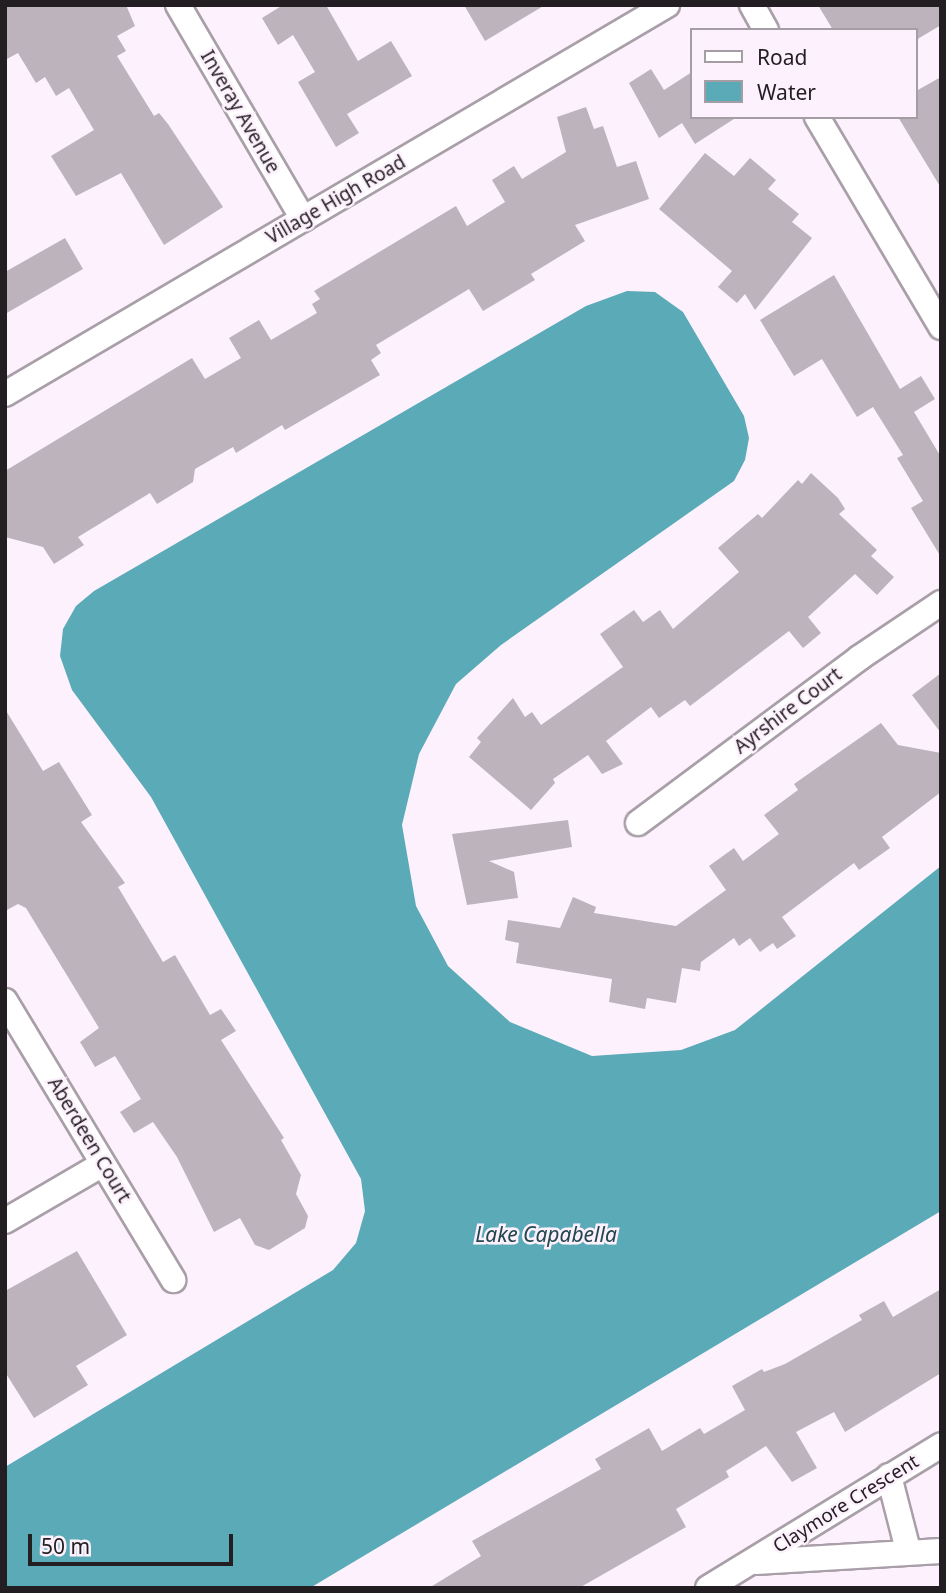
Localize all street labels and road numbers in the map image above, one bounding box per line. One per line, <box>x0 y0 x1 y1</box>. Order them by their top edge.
street label: Inveray Avenue <box>196 47 284 177</box>
street label: Village High Road <box>262 151 410 249</box>
street label: Ayrshire Court <box>730 663 846 759</box>
street label: Aberdeen Court <box>43 1073 135 1207</box>
street label: Claymore Crescent <box>769 1450 923 1558</box>

